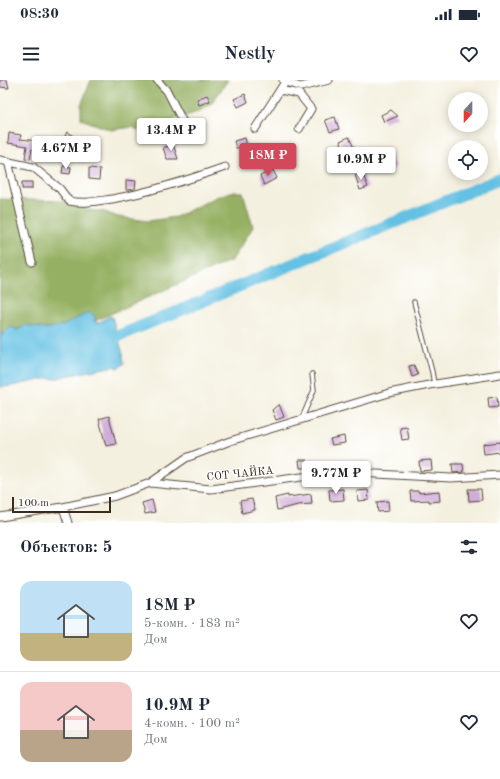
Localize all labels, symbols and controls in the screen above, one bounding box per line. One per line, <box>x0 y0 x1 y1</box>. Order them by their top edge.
text: 08:30 <box>20 7 59 22</box>
icon: menu <box>20 43 42 65</box>
icon: heart <box>458 43 480 65</box>
text: Nestly <box>224 45 276 63</box>
north arrow <box>448 92 488 132</box>
map controls <box>448 92 488 180</box>
pin: 13.4M ₽ <box>134 118 208 152</box>
text: 13.4M ₽ <box>146 124 196 137</box>
pin: 4.67M ₽ <box>29 136 103 170</box>
button: locate <box>448 140 488 180</box>
text: 4.67M ₽ <box>41 142 91 155</box>
pin: 18M ₽ <box>240 143 296 177</box>
pin: 10.9M ₽ <box>324 147 398 181</box>
text: 18M ₽ <box>248 149 288 162</box>
text: 10.9M ₽ <box>336 153 386 166</box>
pin: 9.77M ₽ <box>299 461 373 495</box>
street label: СОТ ЧАЙКА <box>206 463 275 483</box>
text: 9.77M ₽ <box>311 467 361 480</box>
scale bar <box>12 495 111 514</box>
text: 100 m <box>18 498 49 509</box>
icon: filters <box>458 536 480 558</box>
text: Объектов: 5 <box>20 539 112 556</box>
icon: home <box>52 597 100 645</box>
text: 18M ₽ <box>144 597 196 614</box>
icon: heart <box>458 610 480 632</box>
text: 5-комн. · 183 m² <box>144 617 240 630</box>
text: Дом <box>144 633 168 646</box>
text: 10.9M ₽ <box>144 697 210 714</box>
icon: home <box>52 698 100 746</box>
icon: heart <box>458 711 480 733</box>
text: 4-комн. · 100 m² <box>144 717 240 730</box>
text: Дом <box>144 733 168 746</box>

